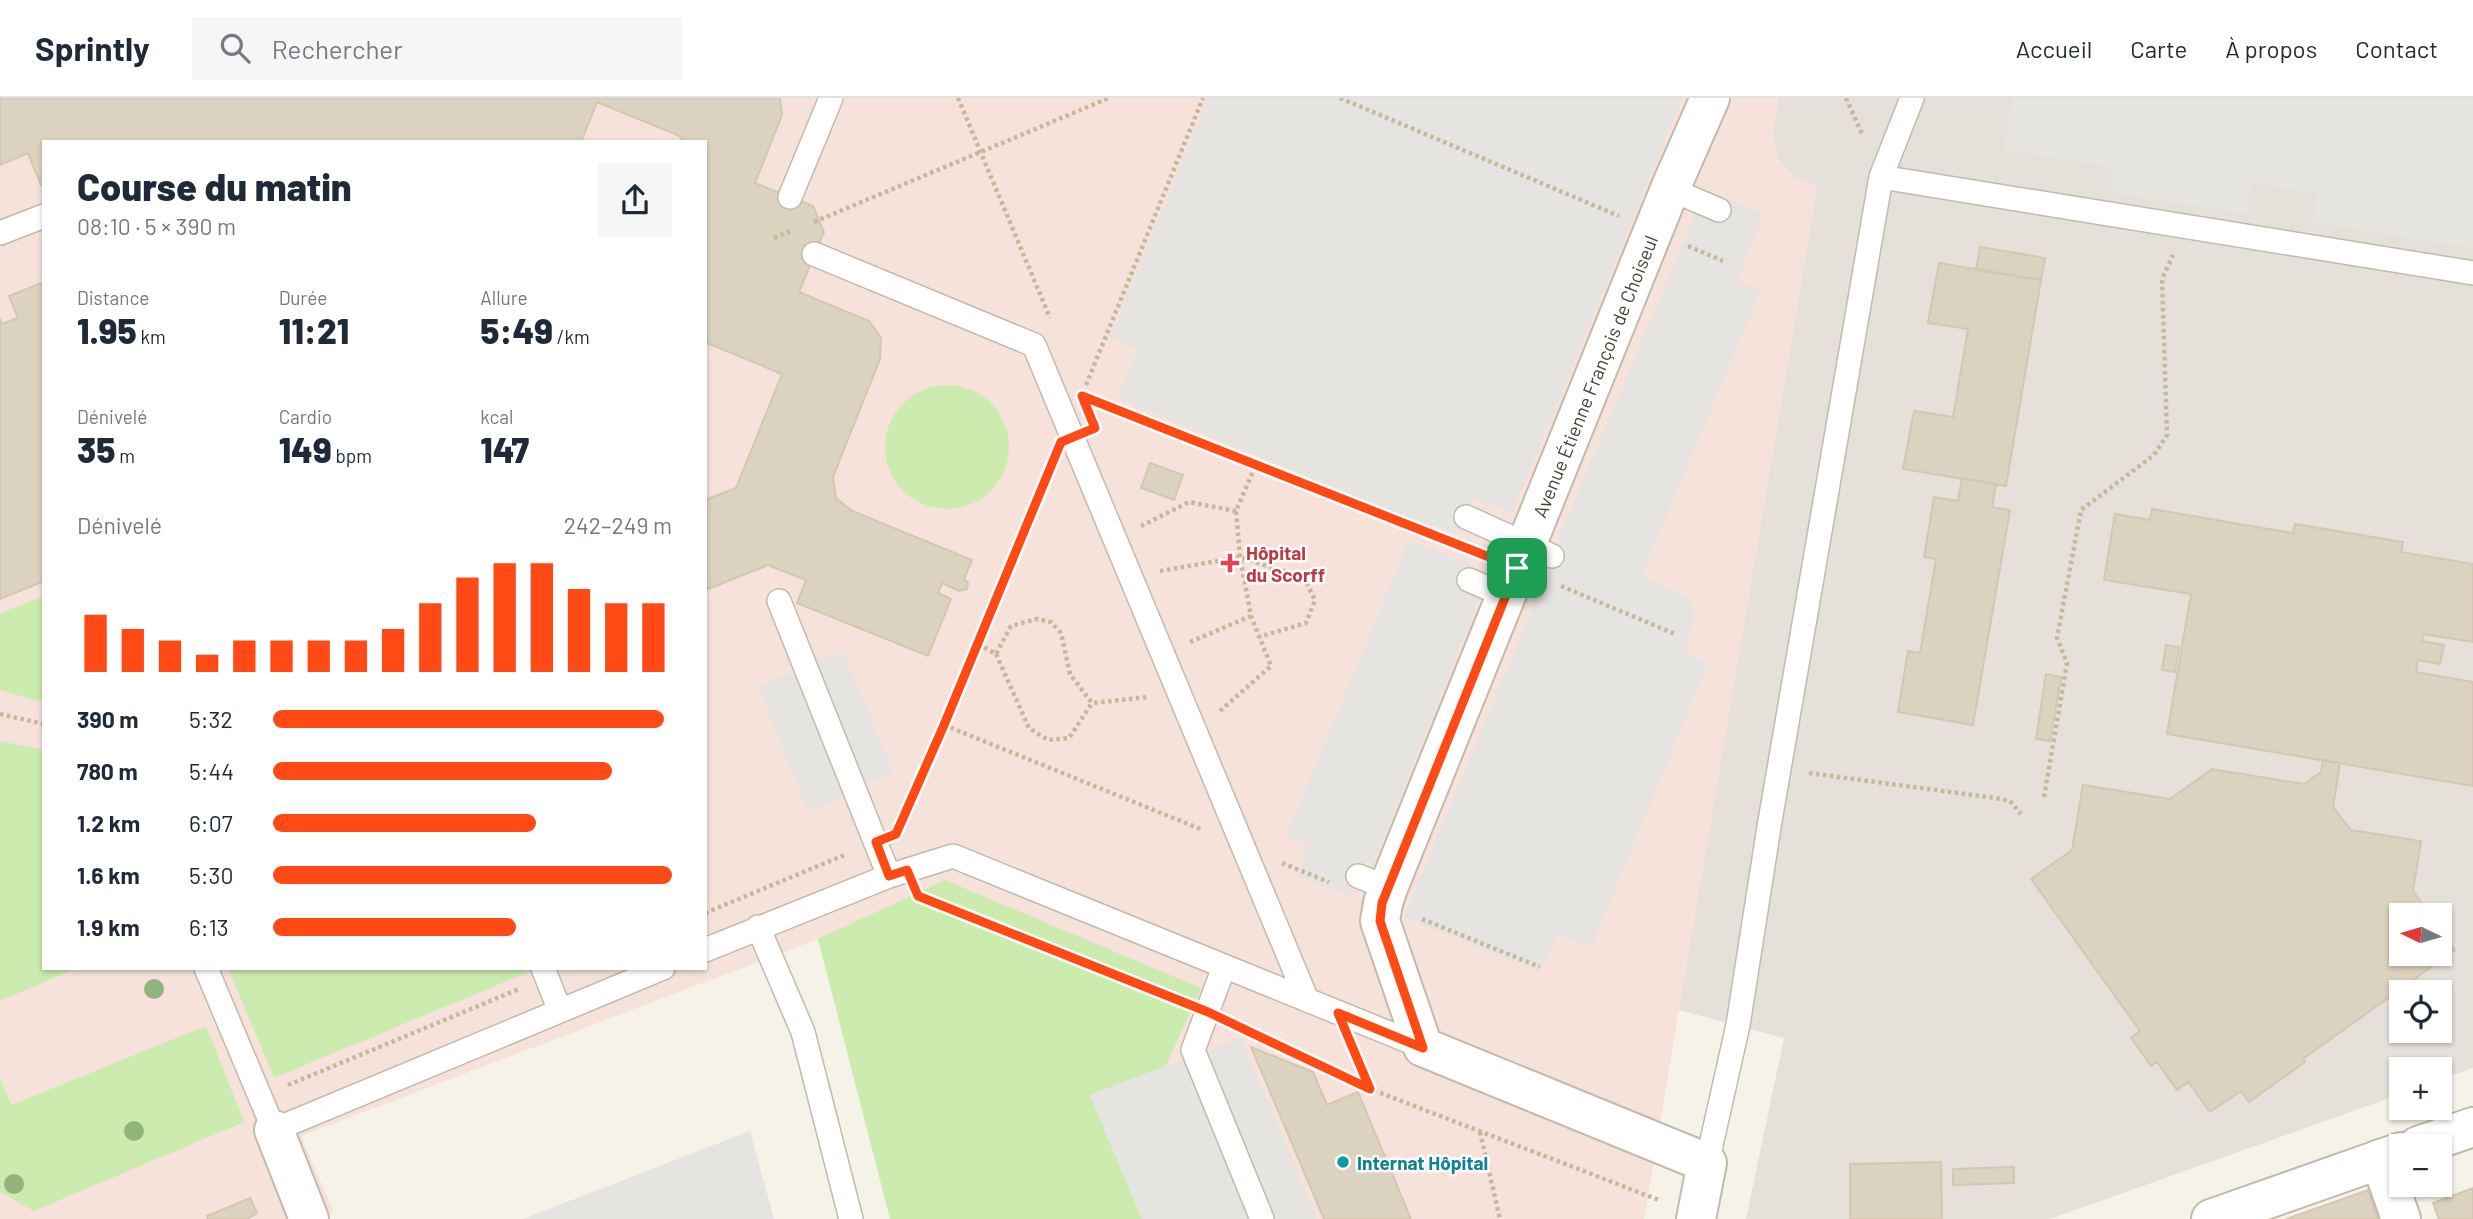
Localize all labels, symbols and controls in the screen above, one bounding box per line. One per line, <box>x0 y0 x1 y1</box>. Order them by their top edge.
search box <box>192 17 682 80</box>
text: Sprintly <box>35 28 150 68</box>
icon: search <box>216 29 254 67</box>
text: Rechercher <box>272 33 403 64</box>
text: Accueil <box>2016 34 2092 63</box>
text: Carte <box>2130 34 2187 63</box>
text: À propos <box>2225 34 2317 63</box>
text: Contact <box>2355 34 2438 63</box>
text: Course du matin <box>77 163 352 209</box>
button: share <box>598 163 672 237</box>
text: 08:10 · 5 × 390 m <box>77 212 236 240</box>
street label: Avenue Étienne François de Choiseul <box>1527 232 1662 521</box>
text: Distance <box>77 286 149 309</box>
text: Durée <box>279 286 327 309</box>
text: Allure <box>480 286 528 309</box>
text: 1.95 <box>77 309 137 351</box>
text: 11:21 <box>279 309 349 351</box>
text: 5:49 <box>480 309 553 351</box>
text: km <box>137 325 166 348</box>
text: /km <box>553 325 590 348</box>
text: Dénivelé <box>77 405 147 428</box>
text: Cardio <box>279 405 332 428</box>
text: kcal <box>480 405 513 428</box>
text: 35 <box>77 428 115 470</box>
text: 149 <box>279 428 332 470</box>
text: 147 <box>480 428 529 470</box>
text: m <box>115 444 135 467</box>
text: bpm <box>332 444 372 467</box>
text: Dénivelé <box>77 511 162 539</box>
text: 242–249 m <box>564 511 672 539</box>
pin <box>1487 538 1547 598</box>
place label: Hôpital du Scorff <box>1246 541 1325 586</box>
icon: arrive <box>1498 549 1536 587</box>
marker: Hôpital du Scorff <box>1220 553 1240 573</box>
text: 390 m <box>77 705 139 733</box>
text: 5:32 <box>189 705 233 733</box>
text: 780 m <box>77 757 138 785</box>
text: 5:44 <box>189 757 234 785</box>
text: 1.2 km <box>77 809 140 837</box>
text: 6:07 <box>189 809 233 837</box>
text: 1.6 km <box>77 861 140 889</box>
text: 5:30 <box>189 861 233 889</box>
north arrow <box>2389 903 2452 966</box>
map controls <box>2389 903 2452 1197</box>
text: 1.9 km <box>77 913 140 941</box>
text: 6:13 <box>189 913 229 941</box>
button: locate <box>2389 980 2452 1043</box>
button: + <box>2389 1057 2452 1120</box>
button: − <box>2389 1134 2452 1197</box>
place label: Internat Hôpital <box>1357 1151 1488 1174</box>
marker: Internat Hôpital <box>1335 1154 1351 1170</box>

